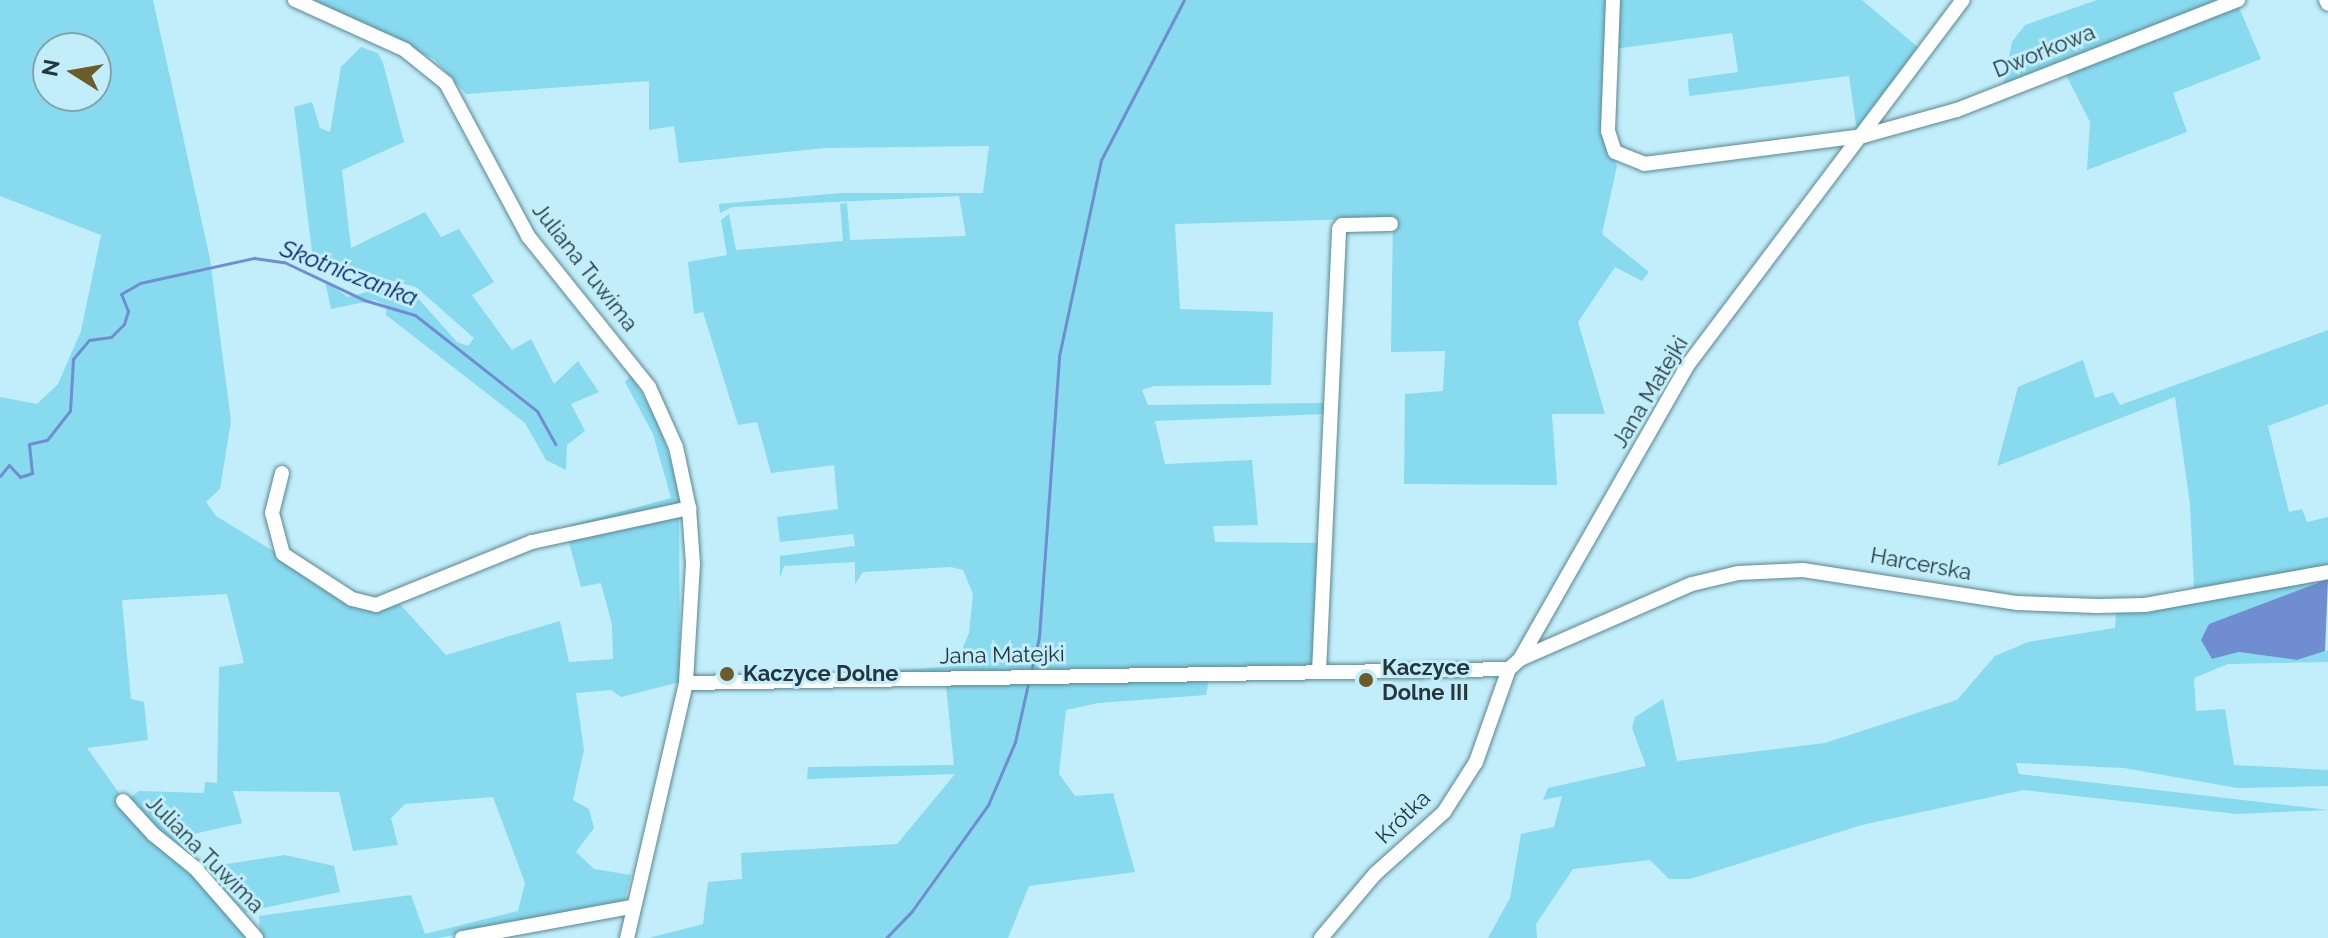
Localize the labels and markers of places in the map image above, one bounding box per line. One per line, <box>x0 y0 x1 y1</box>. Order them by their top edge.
place label: Kaczyce Dolne III <box>1382 654 1470 706</box>
place label: Kaczyce Dolne <box>743 661 899 687</box>
marker: Kaczyce Dolne <box>718 665 736 683</box>
marker: Kaczyce Dolne III <box>1357 671 1375 689</box>

